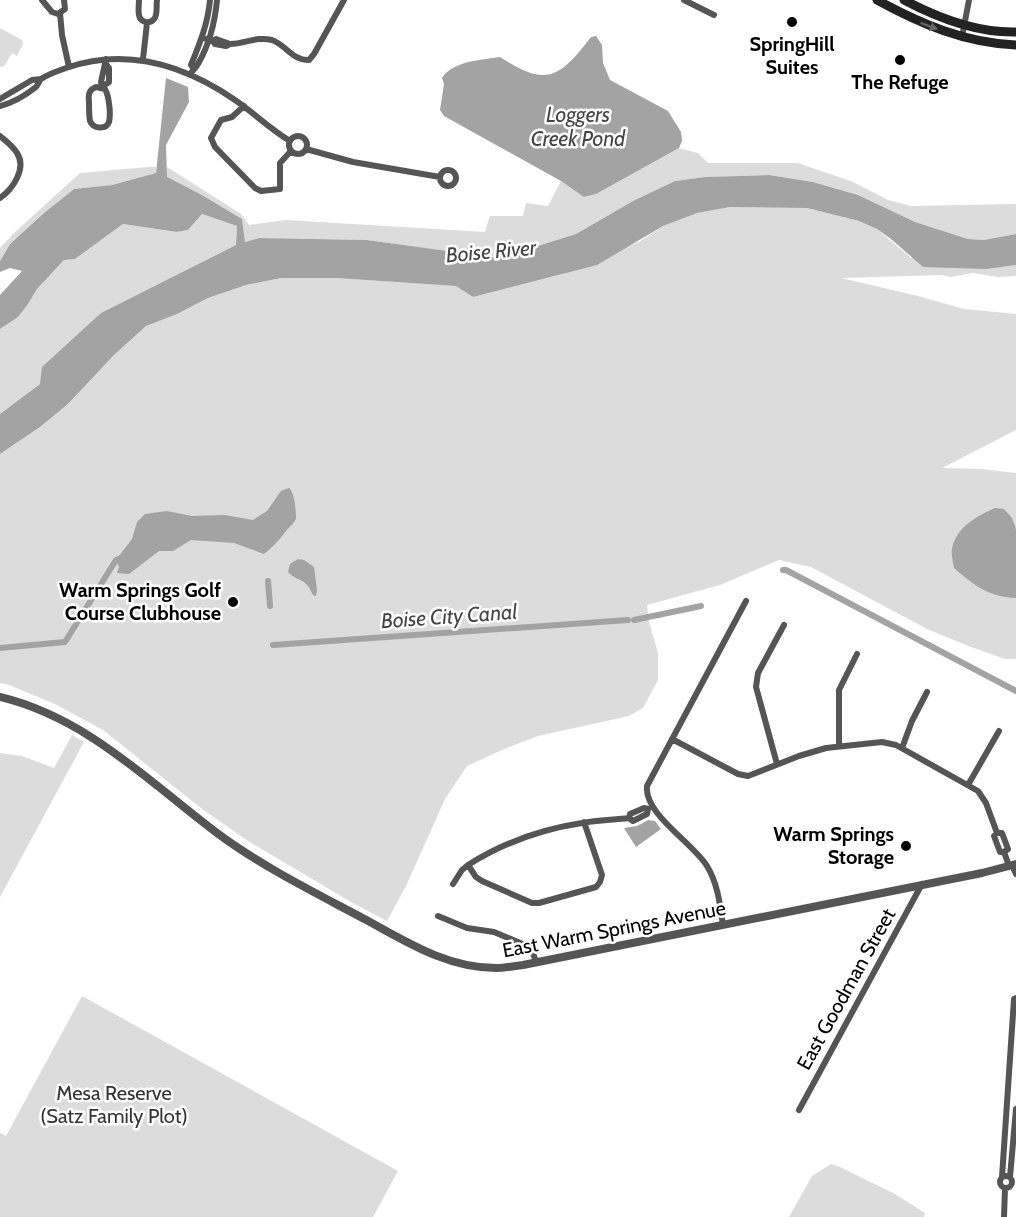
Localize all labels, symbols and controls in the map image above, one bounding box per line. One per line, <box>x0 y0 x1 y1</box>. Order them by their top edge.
marker: SpringHill Suites <box>785 15 799 29</box>
one-way arrow <box>920 21 938 31</box>
place label: SpringHill Suites <box>750 32 834 79</box>
marker: The Refuge <box>893 53 907 67</box>
place label: The Refuge <box>851 70 949 94</box>
water label: Loggers Creek Pond <box>531 102 626 151</box>
water label: Boise River <box>445 234 539 267</box>
place label: Warm Springs Golf Course Clubhouse <box>59 578 221 625</box>
marker: Warm Springs Golf Course Clubhouse <box>226 595 240 609</box>
water label: Boise City Canal <box>380 599 518 633</box>
place label: Warm Springs Storage <box>773 822 894 869</box>
marker: Warm Springs Storage <box>899 839 913 853</box>
street label: East Warm Springs Avenue <box>500 896 728 962</box>
street label: East Goodman Street <box>792 904 900 1074</box>
park label: Mesa Reserve (Satz Family Plot) <box>40 1081 188 1128</box>

